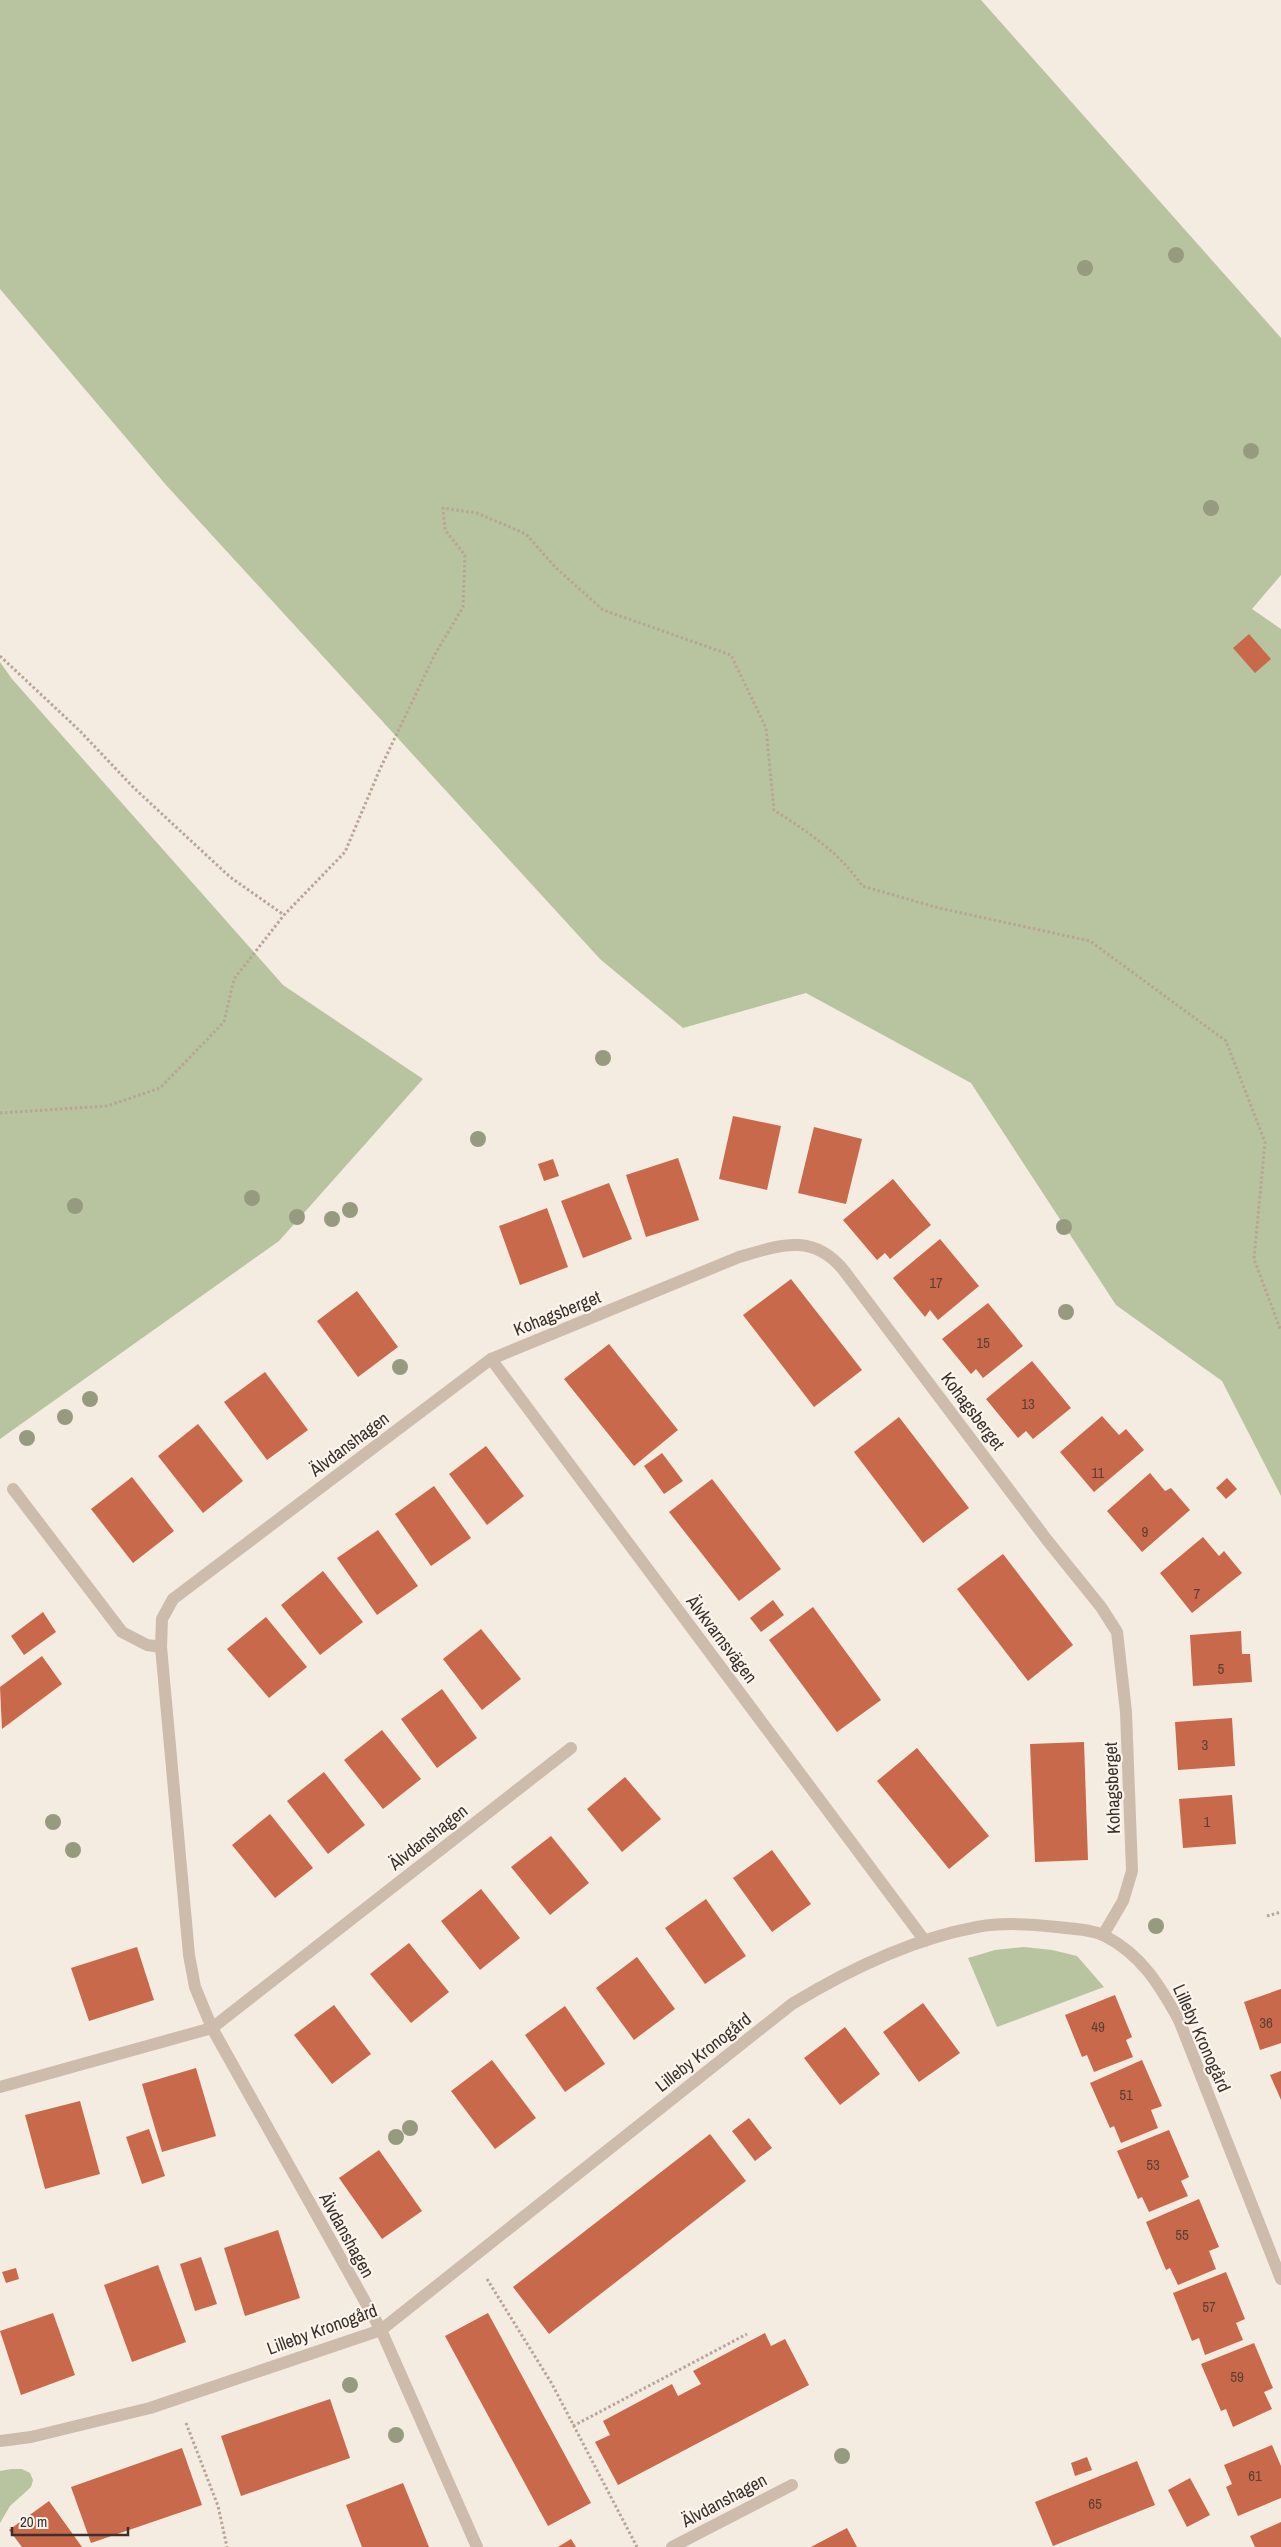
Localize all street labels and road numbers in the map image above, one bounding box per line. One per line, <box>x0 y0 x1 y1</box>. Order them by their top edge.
street label: Kohagsberget <box>510 1284 604 1342</box>
street label: Kohagsberget <box>935 1367 1011 1455</box>
street label: Älvdanshagen <box>303 1406 394 1483</box>
street label: Älvkvarnsvägen <box>680 1589 763 1688</box>
street label: Kohagsberget <box>1098 1742 1126 1834</box>
street label: Älvdanshagen <box>383 1798 473 1876</box>
street label: Lilleby Kronogård <box>1167 1980 1237 2096</box>
street label: Lilleby Kronogård <box>650 2007 756 2097</box>
street label: Älvdanshagen <box>313 2187 381 2282</box>
street label: Lilleby Kronogård <box>263 2297 381 2361</box>
street label: Älvdanshagen <box>676 2467 771 2533</box>

